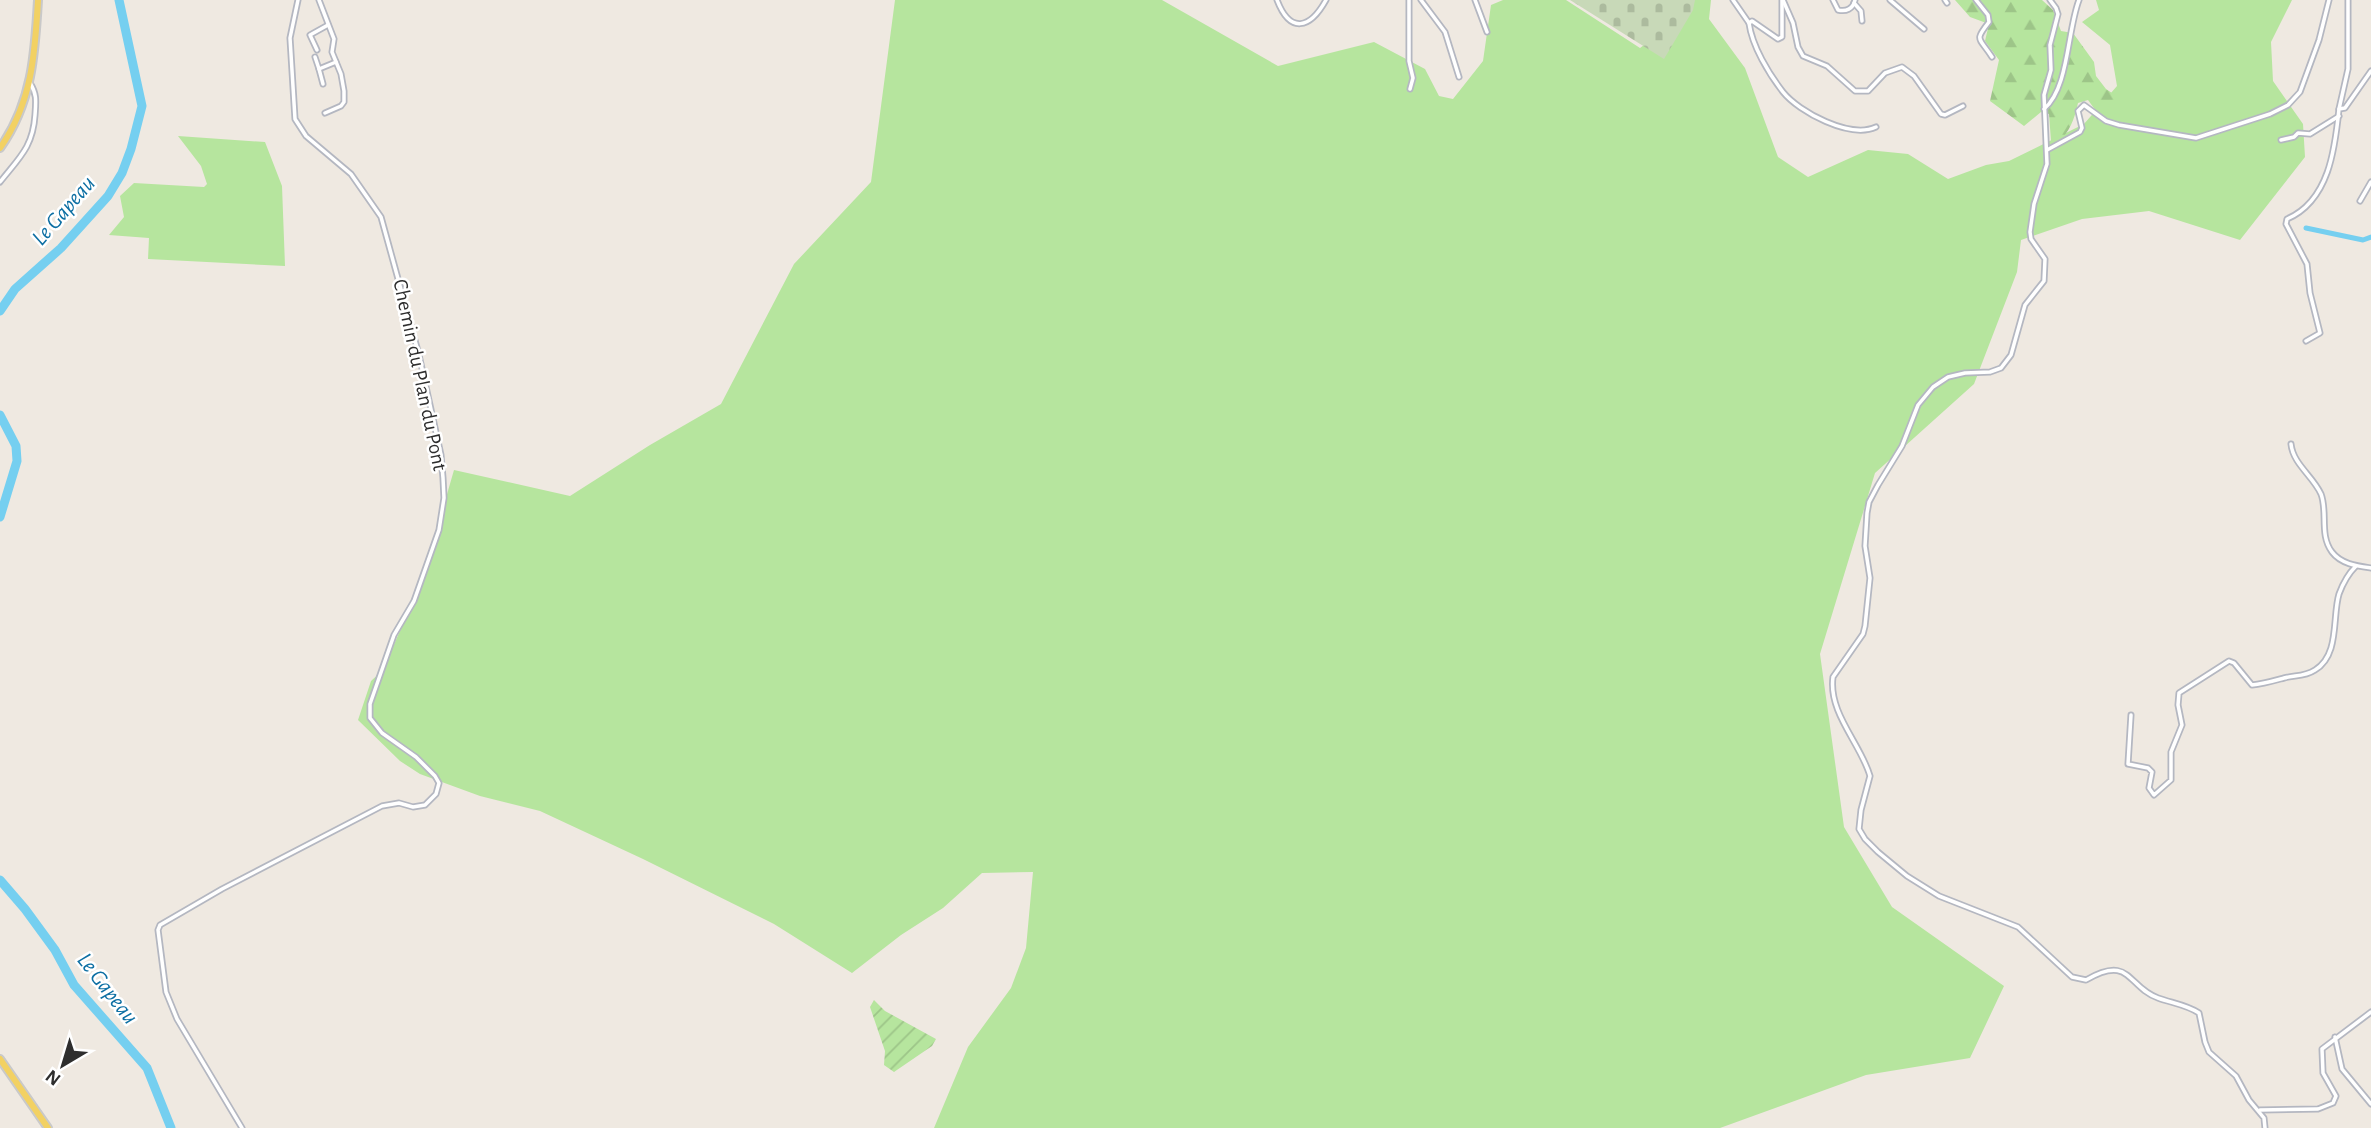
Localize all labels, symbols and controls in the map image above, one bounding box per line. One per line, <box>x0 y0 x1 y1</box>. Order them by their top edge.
water label: Le Gapeau <box>28 172 100 250</box>
street label: Chemin du Plan du Pont <box>389 277 451 473</box>
water label: Le Gapeau <box>72 949 142 1029</box>
north arrow <box>28 1030 98 1100</box>
text: N <box>42 1066 65 1089</box>

